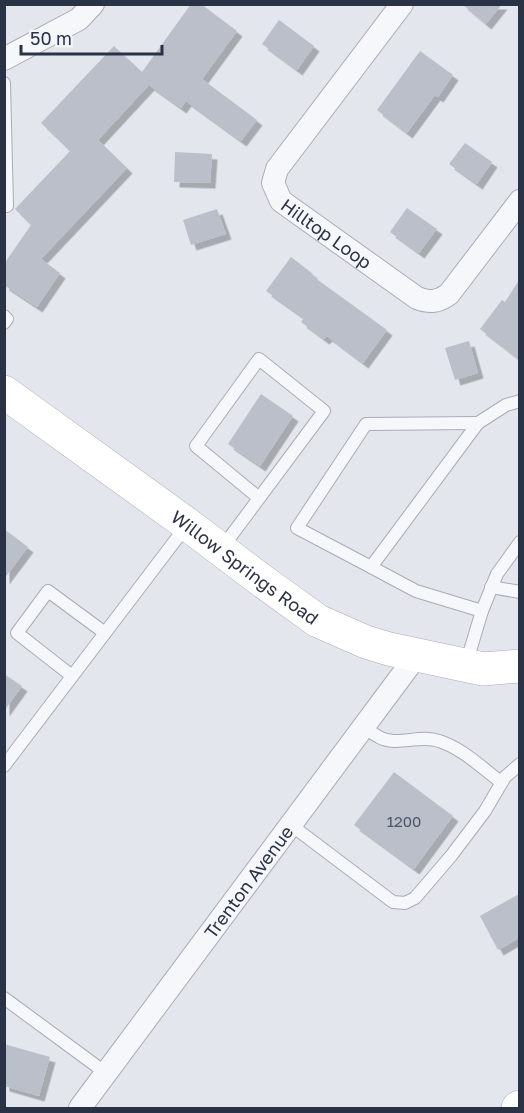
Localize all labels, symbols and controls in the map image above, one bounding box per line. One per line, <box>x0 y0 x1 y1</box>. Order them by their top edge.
scale bar <box>21 18 162 56</box>
text: 50 m <box>30 27 72 49</box>
street label: Hilltop Loop <box>277 194 376 273</box>
street label: Willow Springs Road <box>167 505 323 629</box>
house number: 1200 <box>387 812 421 830</box>
street label: Trenton Avenue <box>199 821 297 942</box>

